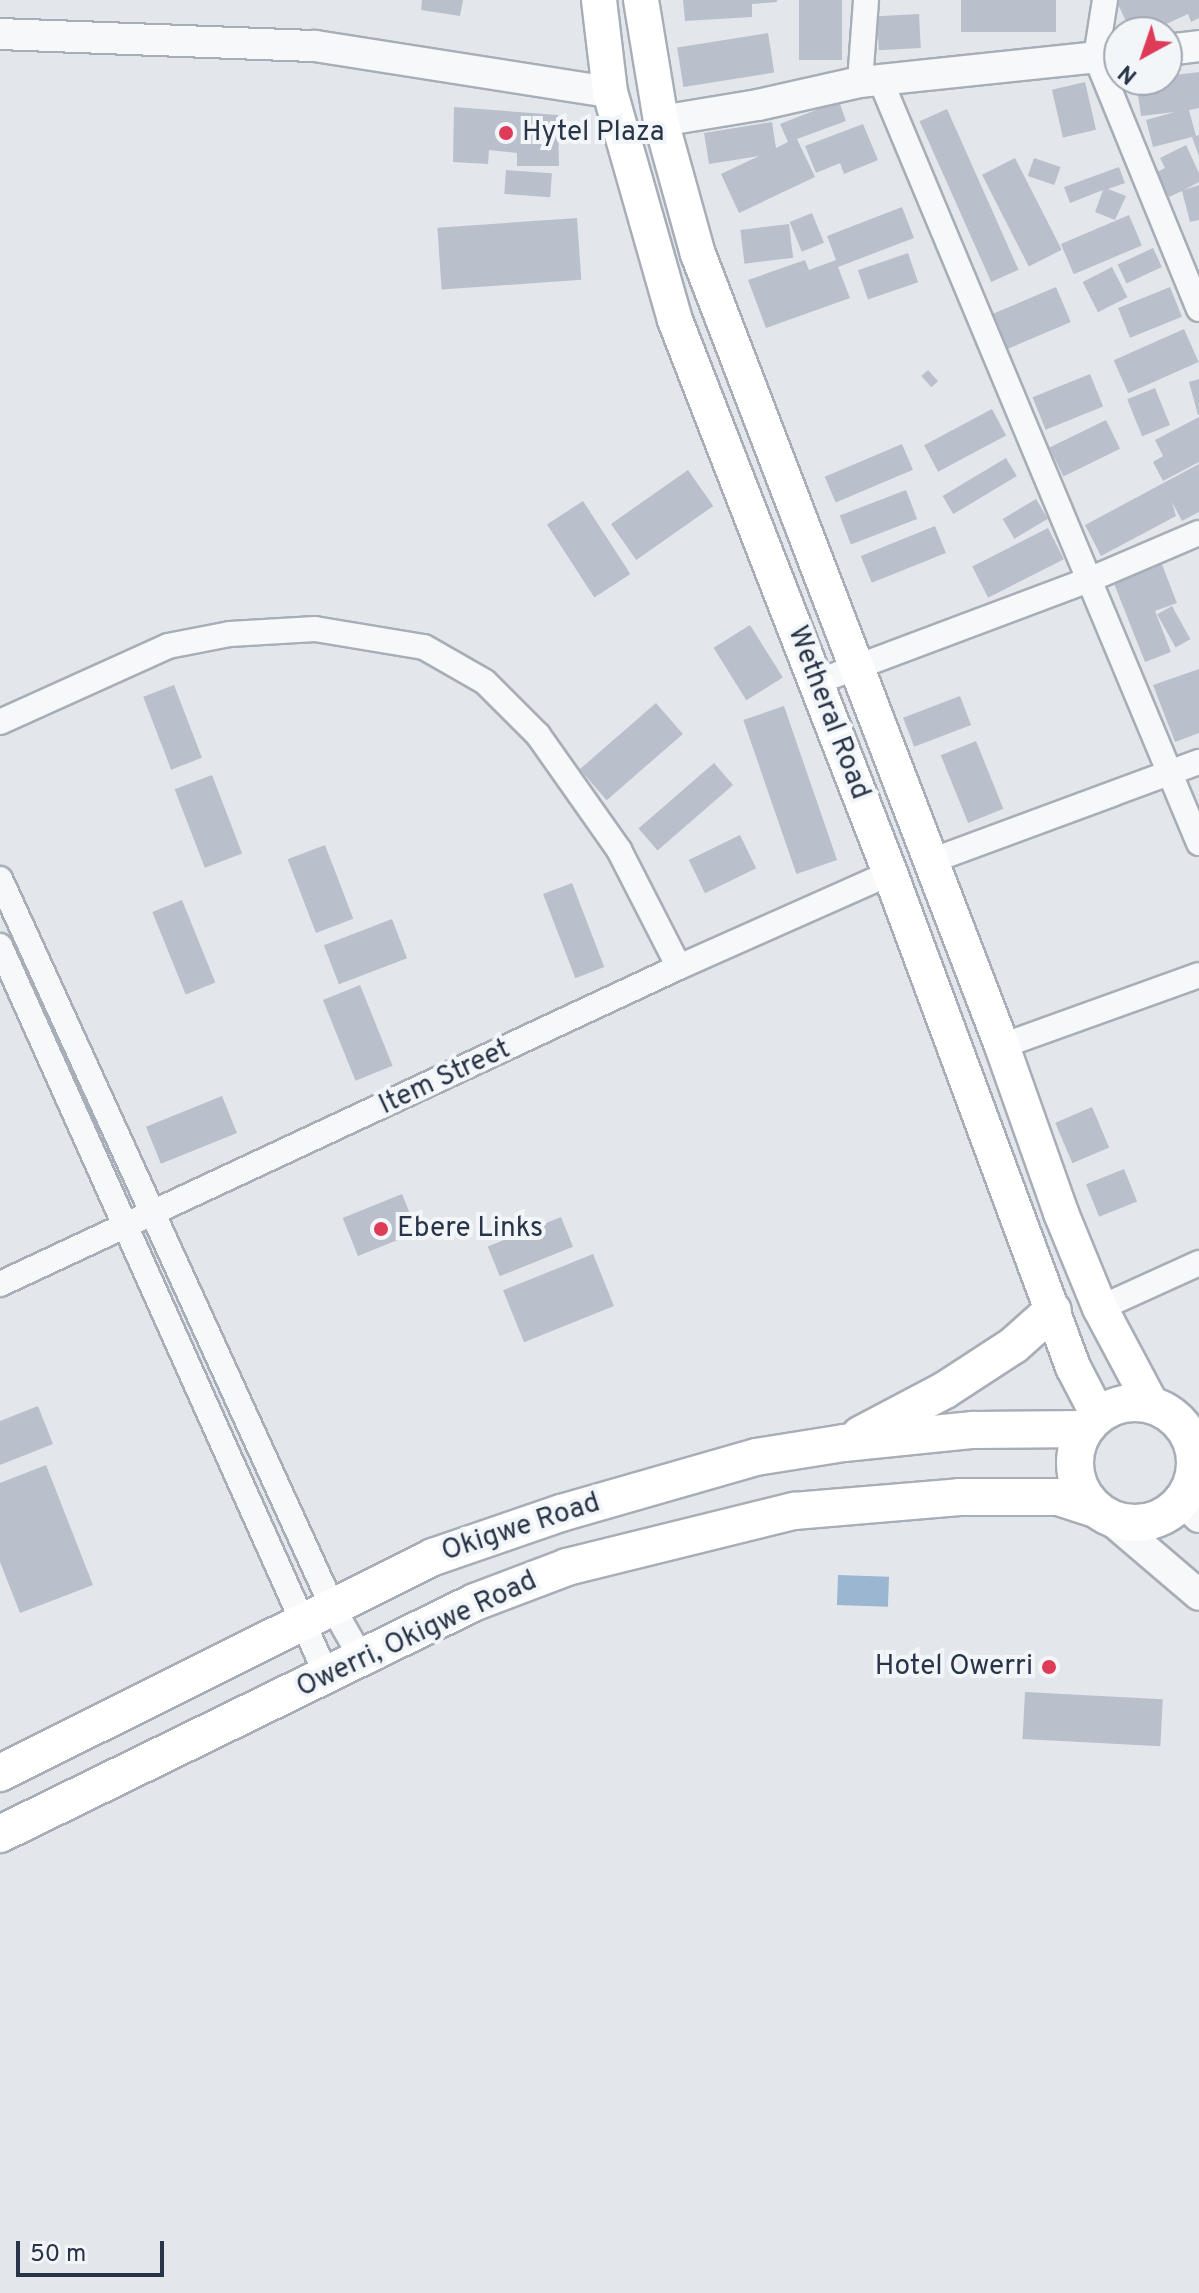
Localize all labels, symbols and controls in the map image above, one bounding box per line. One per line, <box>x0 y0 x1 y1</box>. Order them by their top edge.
north arrow <box>1103 16 1183 96</box>
text: N <box>1114 58 1143 89</box>
place label: Hytel Plaza <box>522 116 665 150</box>
marker: Hytel Plaza <box>497 124 515 142</box>
street label: Wetheral Road <box>780 622 876 804</box>
street label: Item Street <box>374 1033 516 1123</box>
place label: Ebere Links <box>397 1212 543 1246</box>
marker: Ebere Links <box>372 1220 390 1238</box>
street label: Okigwe Road <box>438 1487 604 1569</box>
street label: Owerri, Okigwe Road <box>292 1565 542 1705</box>
place label: Hotel Owerri <box>875 1650 1033 1684</box>
marker: Hotel Owerri <box>1040 1658 1058 1676</box>
scale bar <box>20 2225 168 2275</box>
text: 50 m <box>30 2240 86 2270</box>

